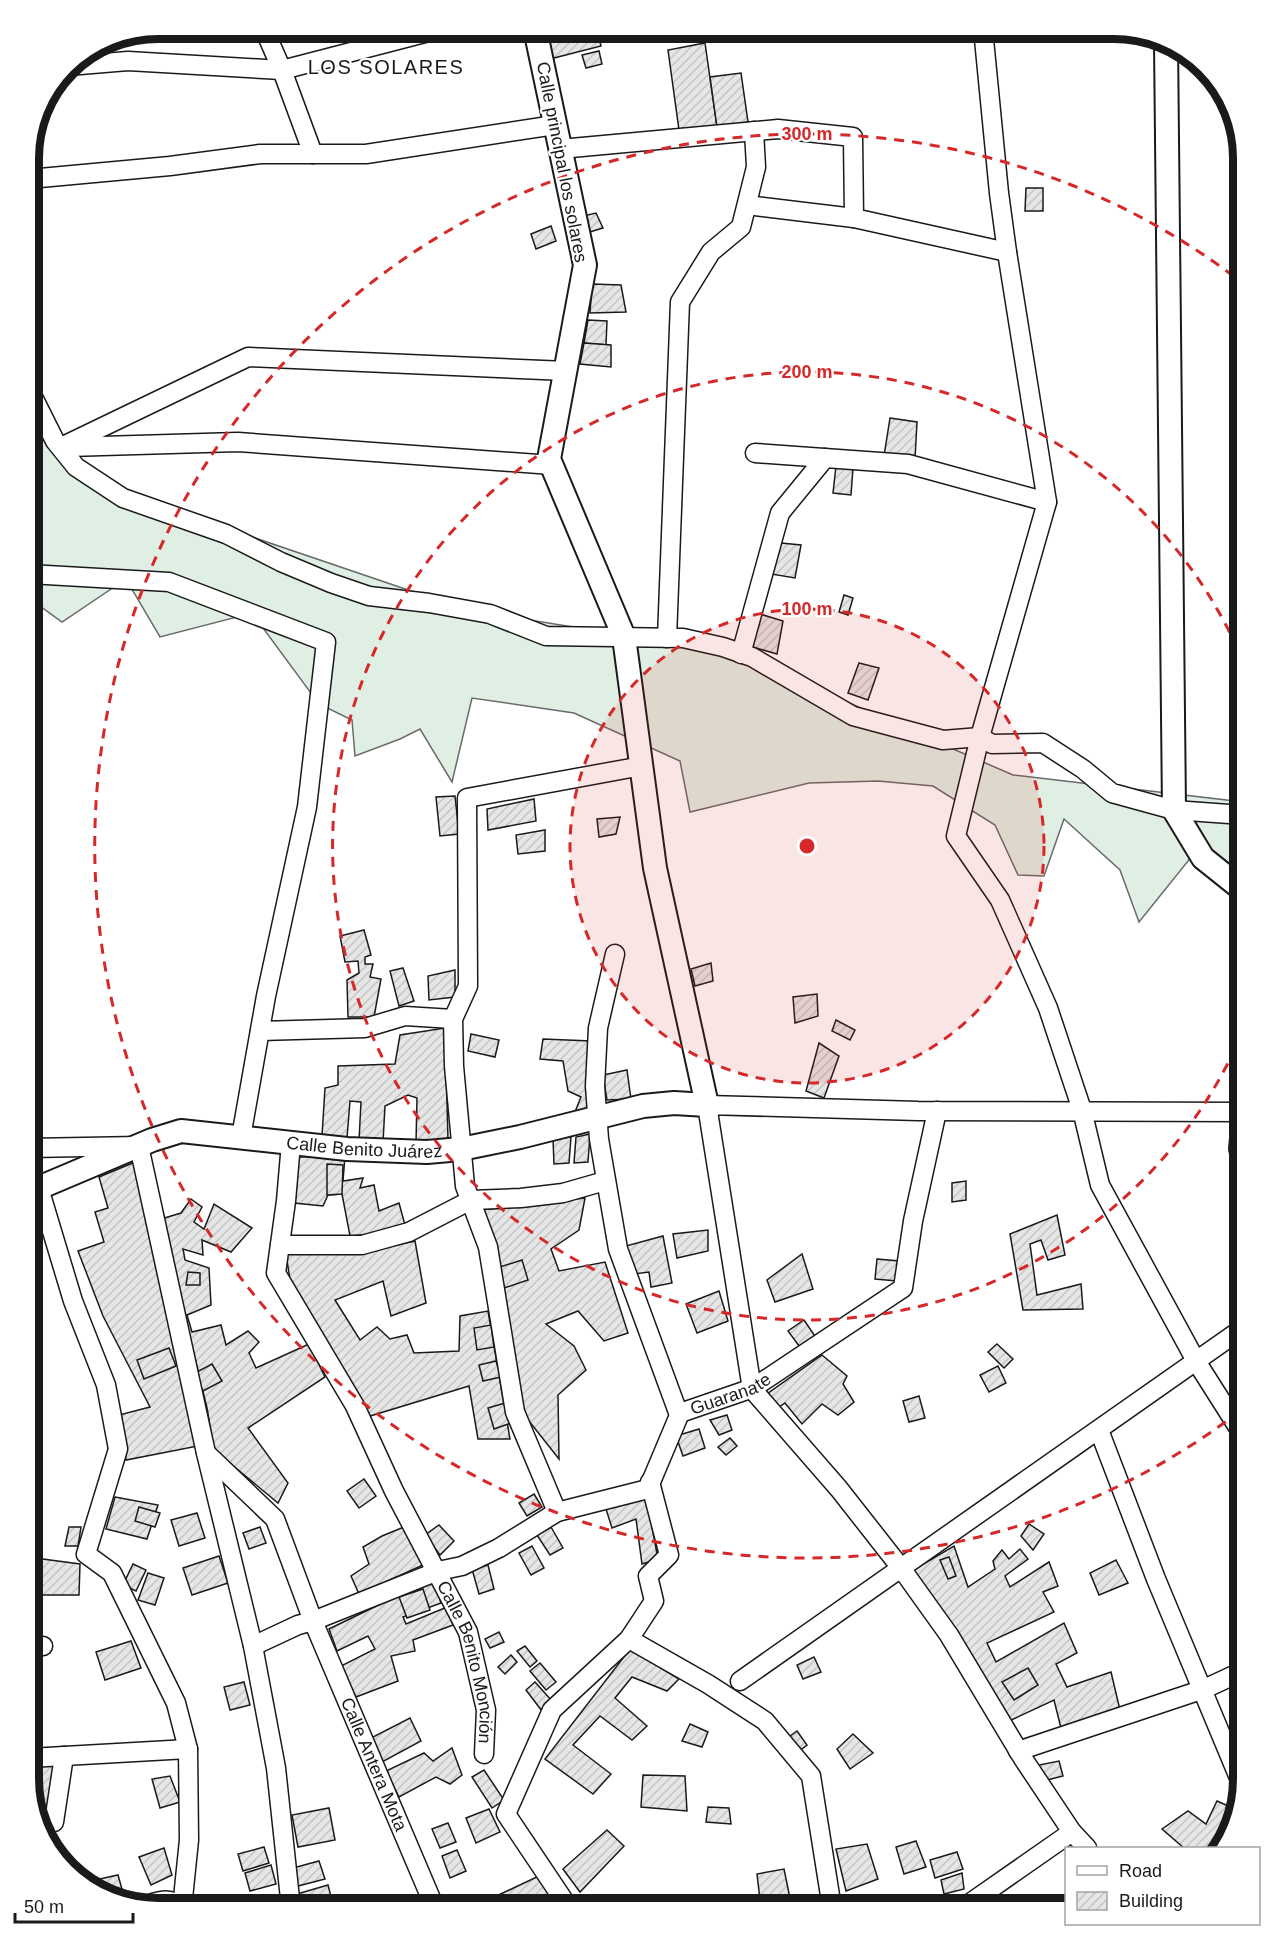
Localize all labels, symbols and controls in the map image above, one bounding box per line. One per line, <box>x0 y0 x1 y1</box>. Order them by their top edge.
district label: LOS SOLARES <box>308 56 464 78</box>
street label: Calle principal los solares <box>533 60 591 264</box>
text: 300 m <box>781 124 833 144</box>
text: 200 m <box>781 362 833 382</box>
text: 100 m <box>781 599 833 619</box>
centre of rings <box>797 836 817 856</box>
street label: Calle Benito Juárez <box>285 1132 443 1162</box>
street label: Guaranate <box>688 1369 775 1419</box>
street label: Calle Benito Monción <box>433 1577 496 1744</box>
street label: Calle Antera Mota <box>337 1694 411 1835</box>
legend <box>1065 1847 1260 1925</box>
text: Road <box>1119 1861 1162 1881</box>
scale bar <box>15 1886 134 1924</box>
text: Building <box>1119 1891 1183 1911</box>
text: 50 m <box>24 1897 64 1917</box>

